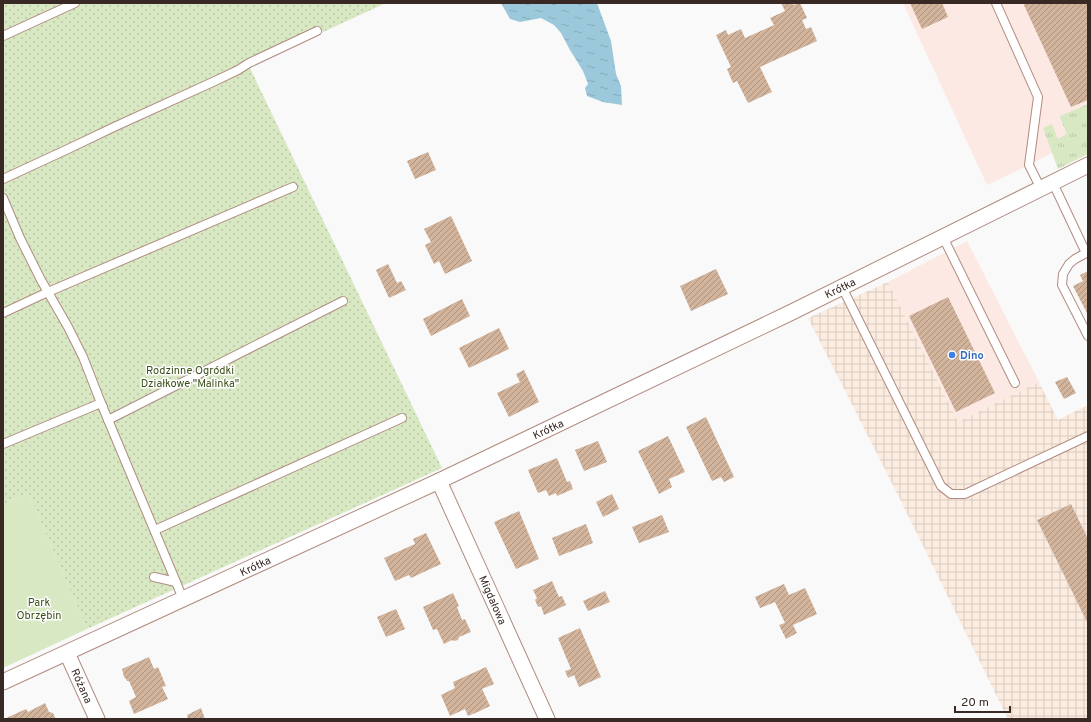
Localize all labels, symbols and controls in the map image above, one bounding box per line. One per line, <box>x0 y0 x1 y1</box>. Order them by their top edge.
street label: Krótka <box>823 275 858 302</box>
place label: Dino <box>960 349 984 363</box>
marker: Dino <box>947 350 957 360</box>
park label: Rodzinne Ogródki Działkowe "Malinka" <box>141 364 239 391</box>
street label: Krótka <box>531 417 566 443</box>
street label: Krótka <box>238 554 273 580</box>
street label: Migdałowa <box>475 574 509 627</box>
park label: Park Obrzębin <box>17 596 61 623</box>
street label: Różana <box>67 667 95 706</box>
scale bar <box>955 688 1010 714</box>
text: 20 m <box>961 695 989 711</box>

